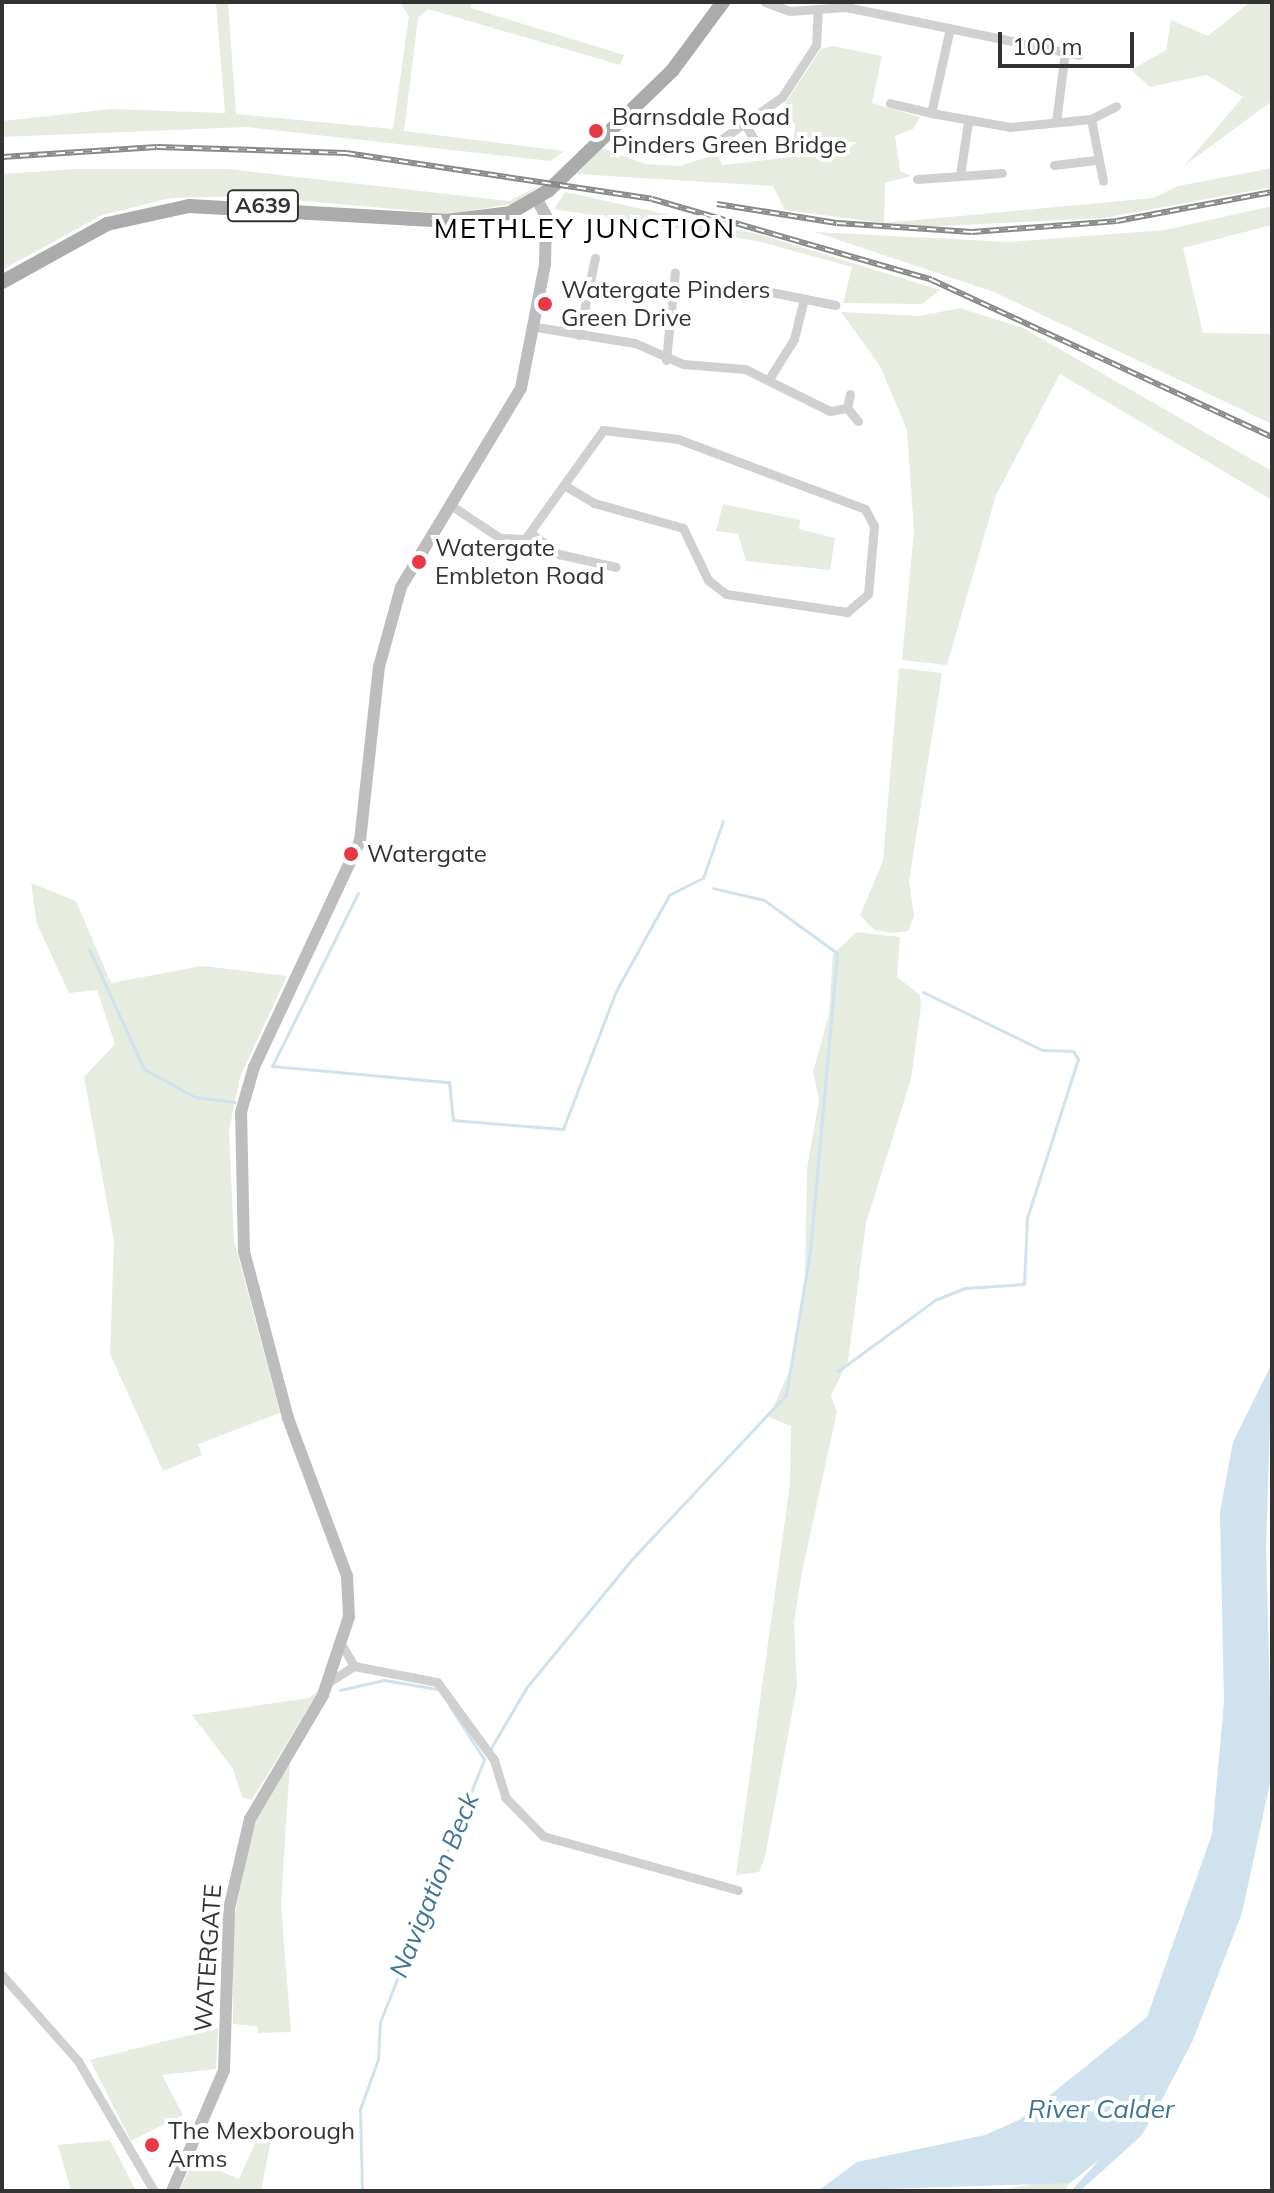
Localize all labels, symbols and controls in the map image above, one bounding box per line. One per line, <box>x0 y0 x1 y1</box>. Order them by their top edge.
scale bar <box>1002 16 1138 66</box>
text: 100 m <box>1012 31 1083 61</box>
place label: Barnsdale Road Pinders Green Bridge <box>612 103 847 159</box>
marker: Barnsdale Road Pinders Green Bridge <box>587 122 605 140</box>
road number: A639 <box>225 188 301 224</box>
district label: METHLEY JUNCTION <box>434 211 736 245</box>
place label: Watergate Pinders Green Drive <box>561 276 770 332</box>
marker: Watergate Pinders Green Drive <box>536 295 554 313</box>
place label: Watergate Embleton Road <box>435 534 604 590</box>
marker: Watergate Embleton Road <box>410 553 428 571</box>
place label: Watergate <box>367 840 487 868</box>
marker: Watergate <box>342 845 360 863</box>
water label: Navigation Beck <box>383 1788 485 1982</box>
street label: WATERGATE <box>188 1883 228 2033</box>
water label: River Calder <box>1028 2093 1174 2125</box>
place label: The Mexborough Arms <box>168 2117 355 2173</box>
marker: The Mexborough Arms <box>143 2136 161 2154</box>

